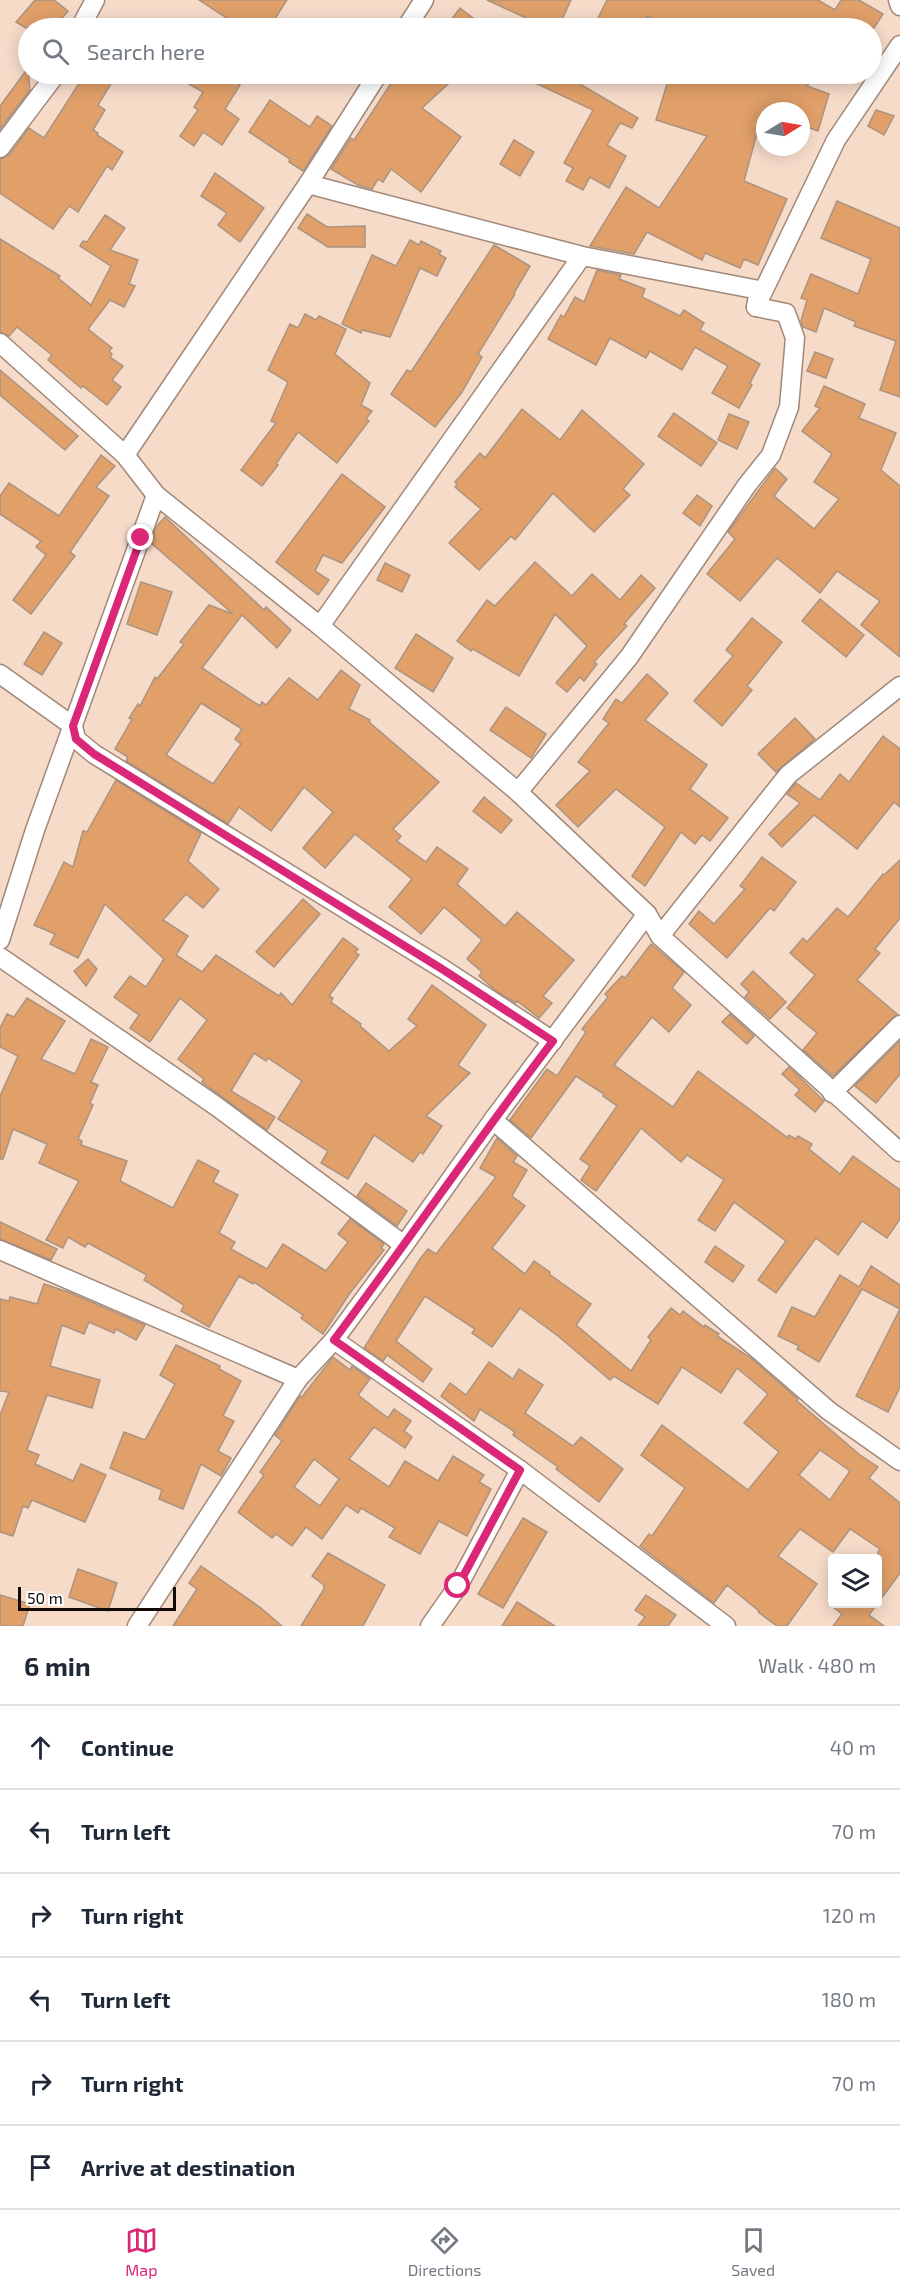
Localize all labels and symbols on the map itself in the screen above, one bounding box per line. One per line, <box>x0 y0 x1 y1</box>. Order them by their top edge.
north arrow <box>756 102 810 156</box>
route end <box>127 524 153 550</box>
route start <box>444 1572 470 1598</box>
scale bar <box>18 1584 176 1612</box>

